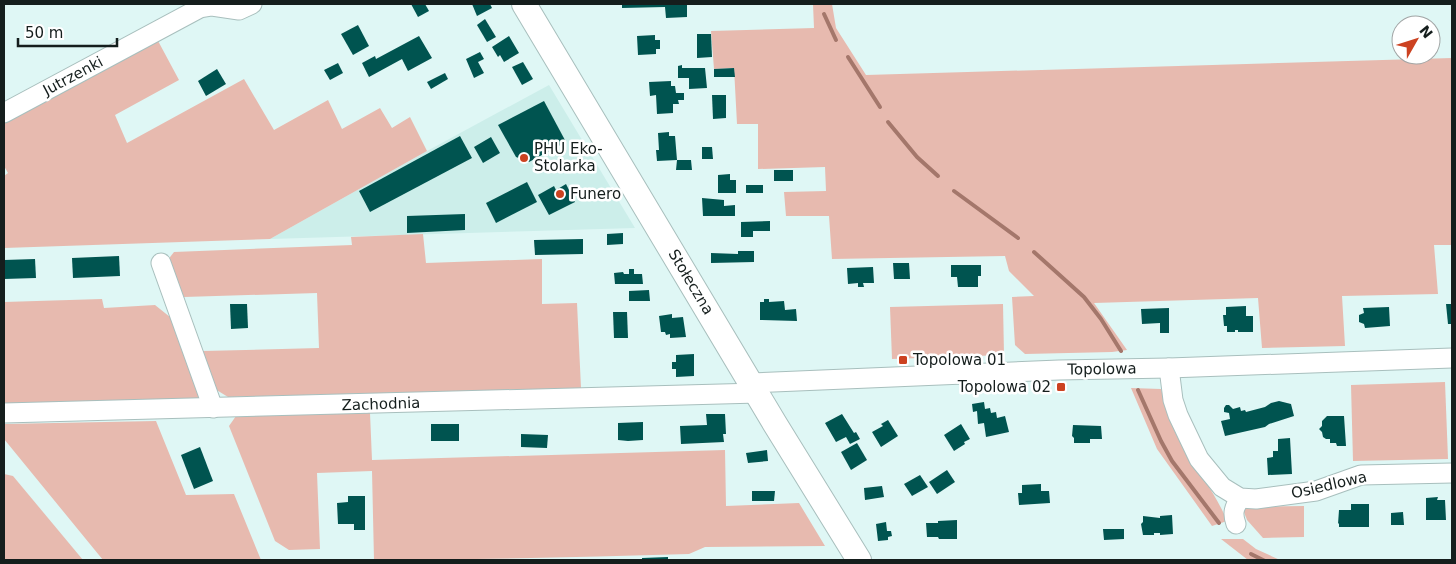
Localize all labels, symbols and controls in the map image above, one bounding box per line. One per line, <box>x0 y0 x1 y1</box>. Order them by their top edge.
scale bar <box>18 15 116 47</box>
north arrow <box>1391 15 1441 65</box>
text: N <box>1416 22 1436 41</box>
text: 50 m <box>25 24 63 42</box>
street label: Jutrzenki <box>39 53 106 100</box>
place label: PHU Eko- Stolarka <box>534 140 603 175</box>
marker: PHU Eko- Stolarka <box>518 152 530 164</box>
place label: Funero <box>570 185 621 203</box>
marker: Funero <box>554 188 566 200</box>
street label: Stołeczna <box>665 246 717 318</box>
place label: Topolowa 01 <box>912 351 1006 369</box>
marker: Topolowa 01 <box>897 354 909 366</box>
street label: Topolowa <box>1066 359 1137 379</box>
place label: Topolowa 02 <box>957 378 1051 396</box>
marker: Topolowa 02 <box>1055 381 1067 393</box>
street label: Zachodnia <box>341 394 421 414</box>
street label: Osiedlowa <box>1289 468 1369 502</box>

